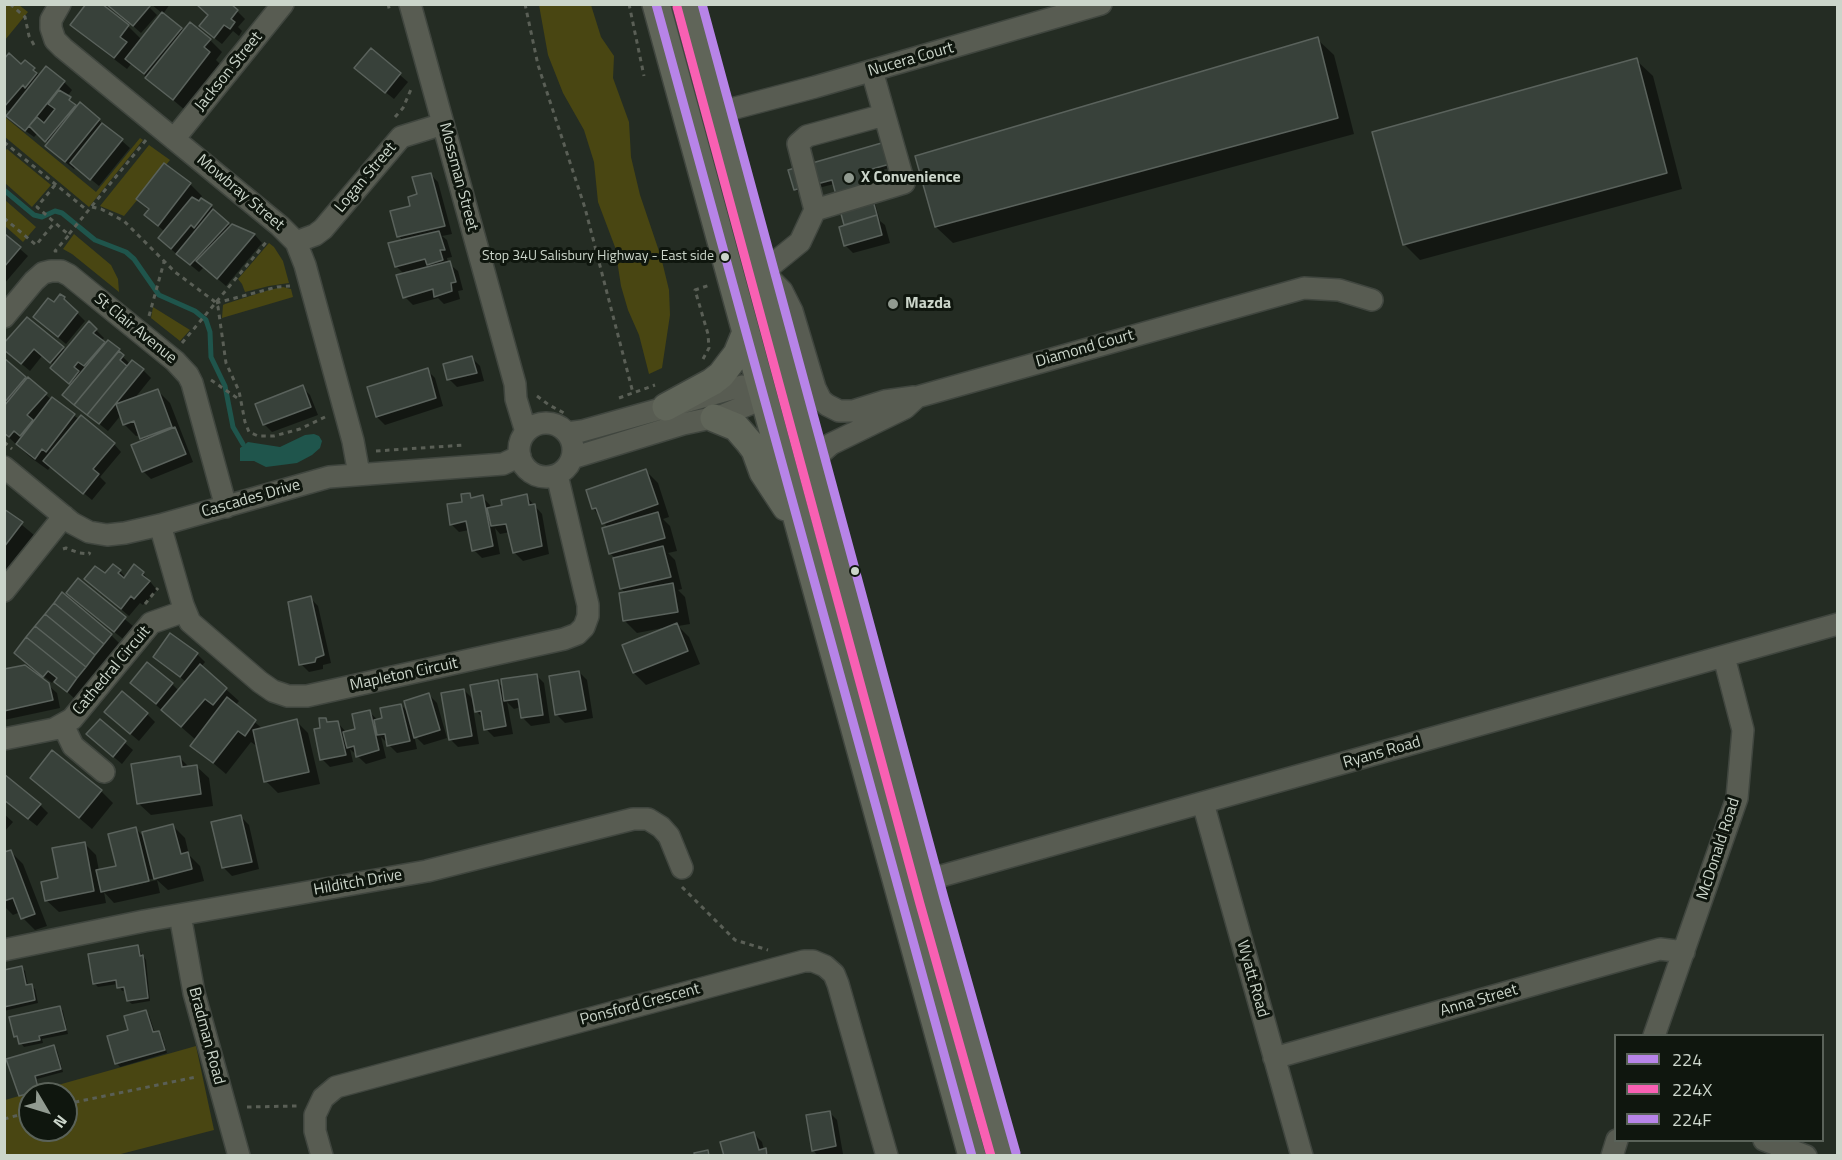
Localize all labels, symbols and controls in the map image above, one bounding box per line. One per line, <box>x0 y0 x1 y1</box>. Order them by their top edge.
street label: Jackson Street <box>191 28 267 116</box>
street label: Nucera Court <box>866 39 956 81</box>
street label: Mossman Street <box>434 121 482 233</box>
street label: Logan Street <box>331 139 401 217</box>
street label: Mowbray Street <box>192 151 288 235</box>
place label: X Convenience <box>861 168 961 188</box>
marker: X Convenience <box>842 171 856 185</box>
place label: Stop 34U Salisbury Highway - East side <box>482 249 714 265</box>
marker: Stop 34U Salisbury Highway - East side <box>719 251 731 263</box>
street label: St Clair Avenue <box>90 290 180 368</box>
place label: Mazda <box>905 294 951 314</box>
marker: Mazda <box>886 297 900 311</box>
street label: Diamond Court <box>1034 326 1136 372</box>
street label: Cascades Drive <box>199 476 303 522</box>
unlabelled marker <box>849 565 861 577</box>
street label: Cathedral Circuit <box>69 623 155 719</box>
street label: Mapleton Circuit <box>348 654 460 696</box>
street label: Ryans Road <box>1341 733 1423 773</box>
street label: McDonald Road <box>1693 796 1745 902</box>
street label: Hilditch Drive <box>312 866 404 900</box>
street label: Wyatt Road <box>1232 938 1272 1020</box>
street label: Ponsford Crescent <box>578 980 702 1030</box>
street label: Anna Street <box>1438 981 1520 1021</box>
street label: Bradman Road <box>184 985 228 1087</box>
legend <box>1614 1034 1824 1142</box>
text: 224 <box>1672 1046 1702 1073</box>
text: 224X <box>1672 1076 1712 1103</box>
north arrow <box>18 1082 78 1142</box>
text: 224F <box>1672 1106 1712 1133</box>
text: N <box>48 1110 73 1134</box>

